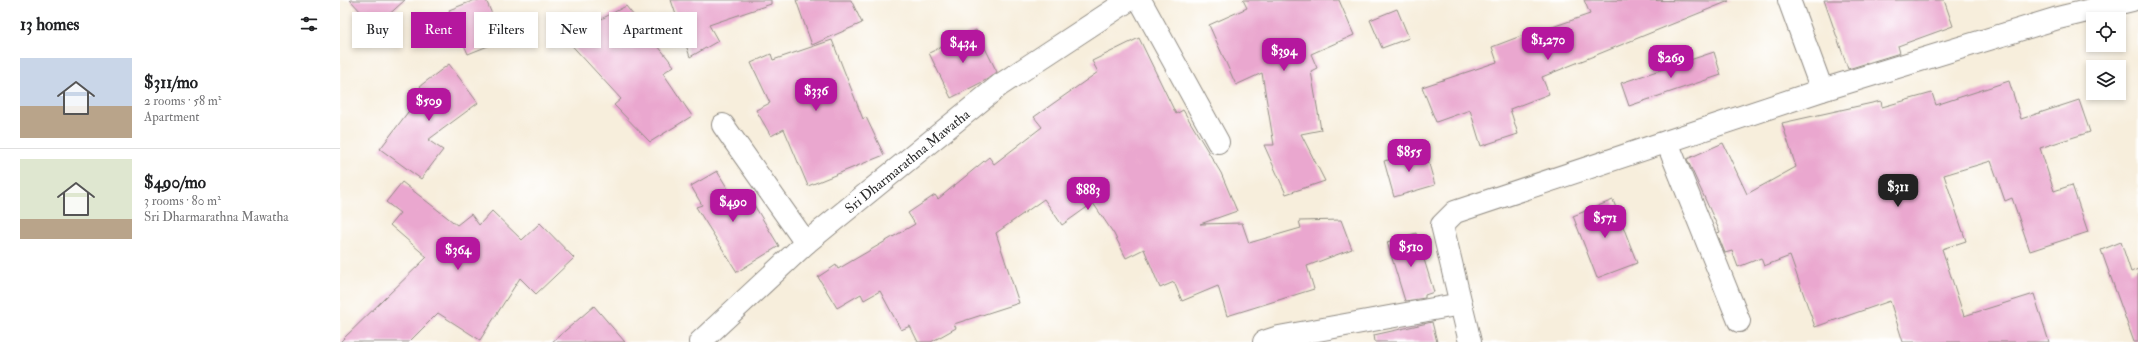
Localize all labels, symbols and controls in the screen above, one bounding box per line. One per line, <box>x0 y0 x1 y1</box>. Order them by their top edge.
chip: Buy <box>352 12 403 48</box>
chip: Rent <box>411 12 466 48</box>
chip: Filters <box>474 12 538 48</box>
chip: New <box>546 12 601 48</box>
chip: Apartment <box>609 12 697 48</box>
map controls <box>2086 12 2126 100</box>
button: locate <box>2086 12 2126 52</box>
icon: filters <box>298 13 320 35</box>
text: 13 homes <box>20 14 79 35</box>
pin: $1,270 <box>1515 27 1581 61</box>
pin: $434 <box>939 30 987 64</box>
text: $1,270 <box>1531 32 1565 48</box>
text: $434 <box>950 35 976 51</box>
pin: $394 <box>1260 38 1308 72</box>
text: $394 <box>1271 43 1297 59</box>
pin: $269 <box>1647 45 1695 79</box>
text: $269 <box>1657 50 1685 66</box>
button: layers <box>2086 60 2126 100</box>
text: $311/mo <box>144 72 198 93</box>
icon: home <box>52 74 100 122</box>
pin: $336 <box>792 78 840 112</box>
text: $336 <box>804 83 828 99</box>
pin: $509 <box>405 88 453 122</box>
text: 2 rooms · 58 m² <box>144 93 222 109</box>
text: $509 <box>416 93 442 109</box>
street label: Sri Dharmarathna Mawatha <box>841 106 973 217</box>
text: Apartment <box>144 109 200 125</box>
pin: $855 <box>1385 139 1433 173</box>
text: $855 <box>1397 144 1421 160</box>
text: $490/mo <box>144 172 206 193</box>
pin: $311 <box>1874 174 1922 208</box>
icon: home <box>52 175 100 223</box>
pin: $883 <box>1064 177 1112 211</box>
text: $311 <box>1887 179 1909 195</box>
text: $883 <box>1076 182 1100 198</box>
pin: $490 <box>709 189 757 223</box>
text: 3 rooms · 80 m² <box>144 193 221 209</box>
text: $490 <box>719 194 747 210</box>
pin: $571 <box>1581 205 1629 239</box>
text: Sri Dharmarathna Mawatha <box>144 209 289 225</box>
text: $571 <box>1593 210 1617 226</box>
pin: $510 <box>1387 234 1435 268</box>
pin: $364 <box>434 237 482 271</box>
text: $510 <box>1399 239 1423 255</box>
text: $364 <box>445 242 471 258</box>

